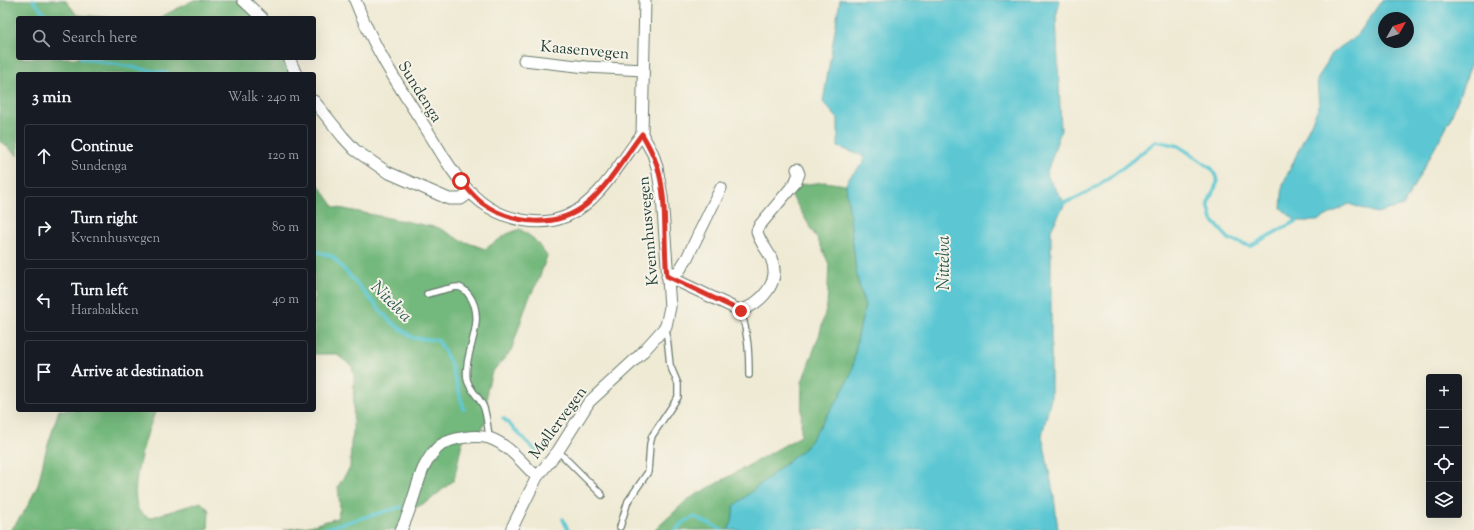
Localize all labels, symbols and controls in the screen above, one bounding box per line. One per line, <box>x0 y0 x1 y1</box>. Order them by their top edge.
north arrow <box>1378 12 1414 48</box>
search box <box>16 16 316 60</box>
icon: search <box>30 27 52 49</box>
text: Search here <box>62 28 137 49</box>
street label: Kaasenvegen <box>539 36 631 67</box>
street label: Sundenga <box>391 57 447 128</box>
text: 3 min <box>32 86 71 110</box>
text: Walk · 240 m <box>228 89 300 107</box>
text: Continue <box>71 137 133 158</box>
icon: ahead <box>33 145 55 167</box>
text: 120 m <box>268 147 299 165</box>
text: Sundenga <box>71 158 127 176</box>
route start <box>452 172 470 190</box>
street label: Kvennhusvegen <box>633 175 666 286</box>
text: Turn right <box>71 209 137 230</box>
icon: right <box>33 217 55 239</box>
text: 80 m <box>272 219 299 237</box>
text: Kvennhusvegen <box>71 230 160 248</box>
water label: Nittelva <box>933 236 957 290</box>
water label: Nitelva <box>365 276 417 329</box>
text: Turn left <box>71 281 128 302</box>
icon: left <box>33 289 55 311</box>
text: 40 m <box>272 291 299 309</box>
text: Harabakken <box>71 302 139 320</box>
route end <box>732 302 750 320</box>
icon: arrive <box>33 361 55 383</box>
text: Arrive at destination <box>71 362 204 383</box>
map controls <box>1426 374 1462 518</box>
button: + <box>1426 374 1462 410</box>
street label: Møllervegen <box>525 382 594 465</box>
button: − <box>1426 410 1462 446</box>
button: locate <box>1426 446 1462 482</box>
button: layers <box>1426 482 1462 518</box>

